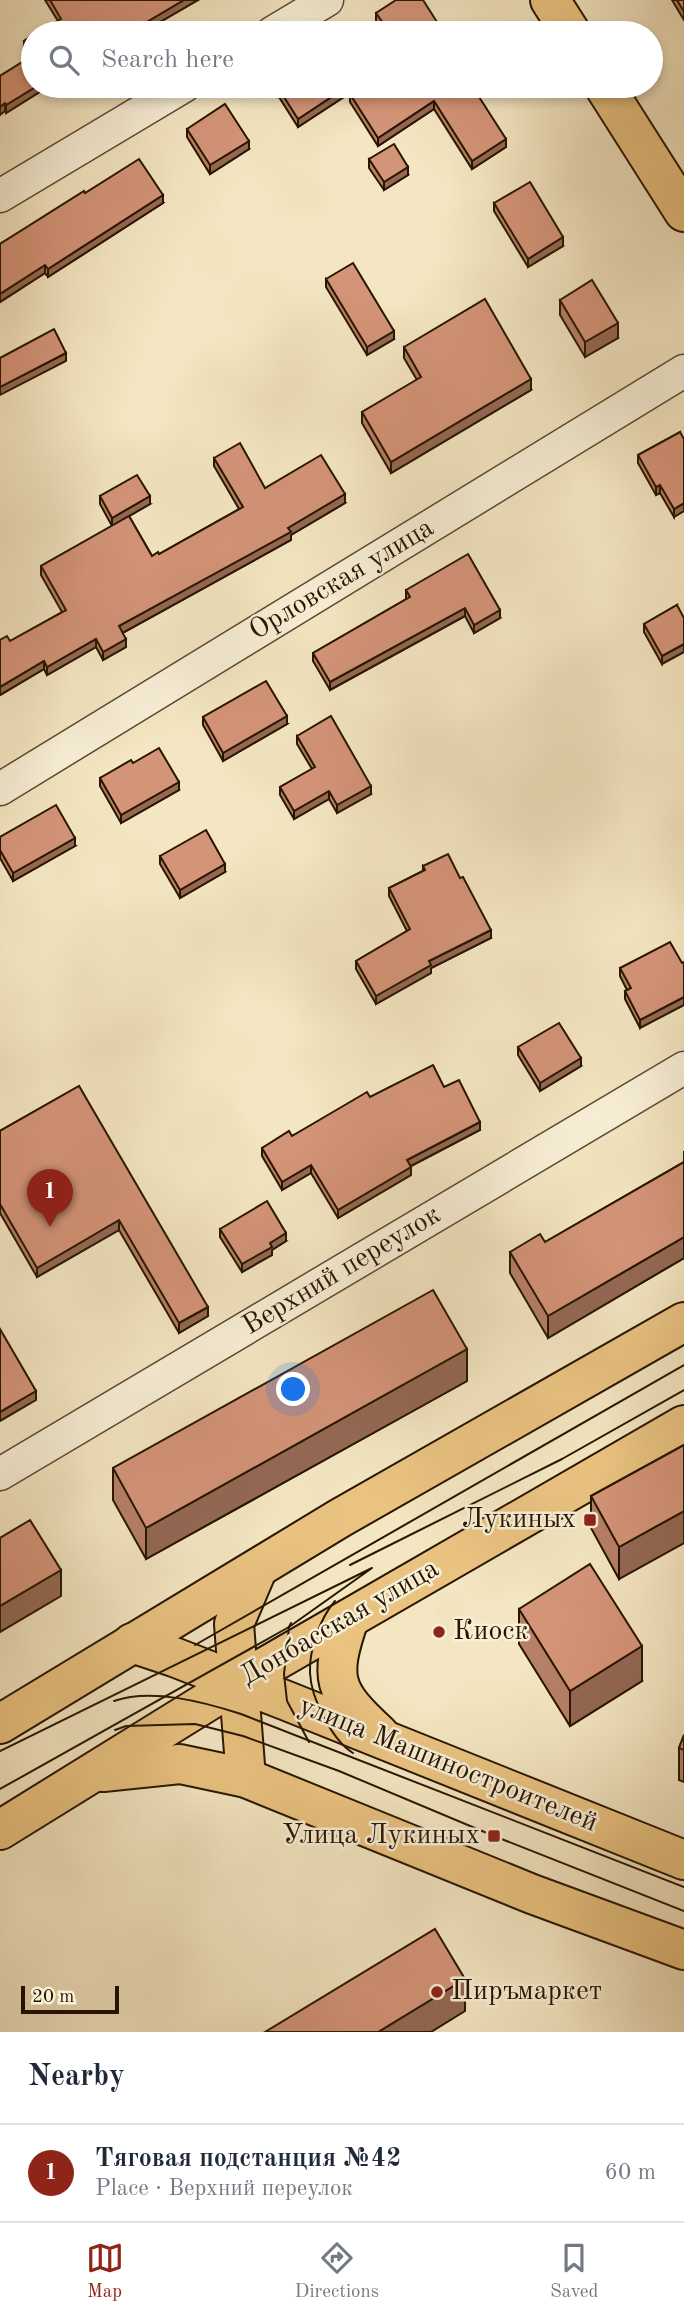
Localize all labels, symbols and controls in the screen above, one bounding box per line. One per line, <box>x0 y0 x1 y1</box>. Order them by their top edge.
search box <box>21 21 663 98</box>
icon: search <box>45 41 83 79</box>
text: Search here <box>101 47 234 73</box>
street label: Орловская улица <box>245 514 439 646</box>
pin: 1 <box>27 1169 73 1227</box>
street label: Верхний переулок <box>238 1201 446 1341</box>
your location <box>276 1372 310 1406</box>
place label: Лукиных <box>462 1506 576 1534</box>
marker: Лукиных <box>582 1512 598 1528</box>
street label: Донбасская улица <box>236 1555 444 1691</box>
place label: Киоск <box>453 1618 529 1646</box>
marker: Киоск <box>431 1624 447 1640</box>
street label: улица Машиностроителей <box>295 1692 601 1838</box>
place label: Улица Лукиных <box>282 1822 480 1850</box>
marker: Улица Лукиных <box>486 1828 502 1844</box>
place label: Пиръмаркет <box>451 1978 602 2006</box>
scale bar <box>21 1983 119 2015</box>
marker: Пиръмаркет <box>429 1984 445 2000</box>
text: 20 m <box>32 1988 74 2007</box>
text: Nearby <box>28 2062 125 2092</box>
text: Тяговая подстанция №42 <box>95 2146 401 2172</box>
text: 1 <box>44 2161 58 2184</box>
text: 60 m <box>605 2161 656 2184</box>
text: Place · Верхний переулок <box>95 2177 353 2200</box>
tab: Map <box>86 2239 124 2304</box>
tab: Directions <box>295 2239 379 2304</box>
tab: Saved <box>550 2239 598 2304</box>

